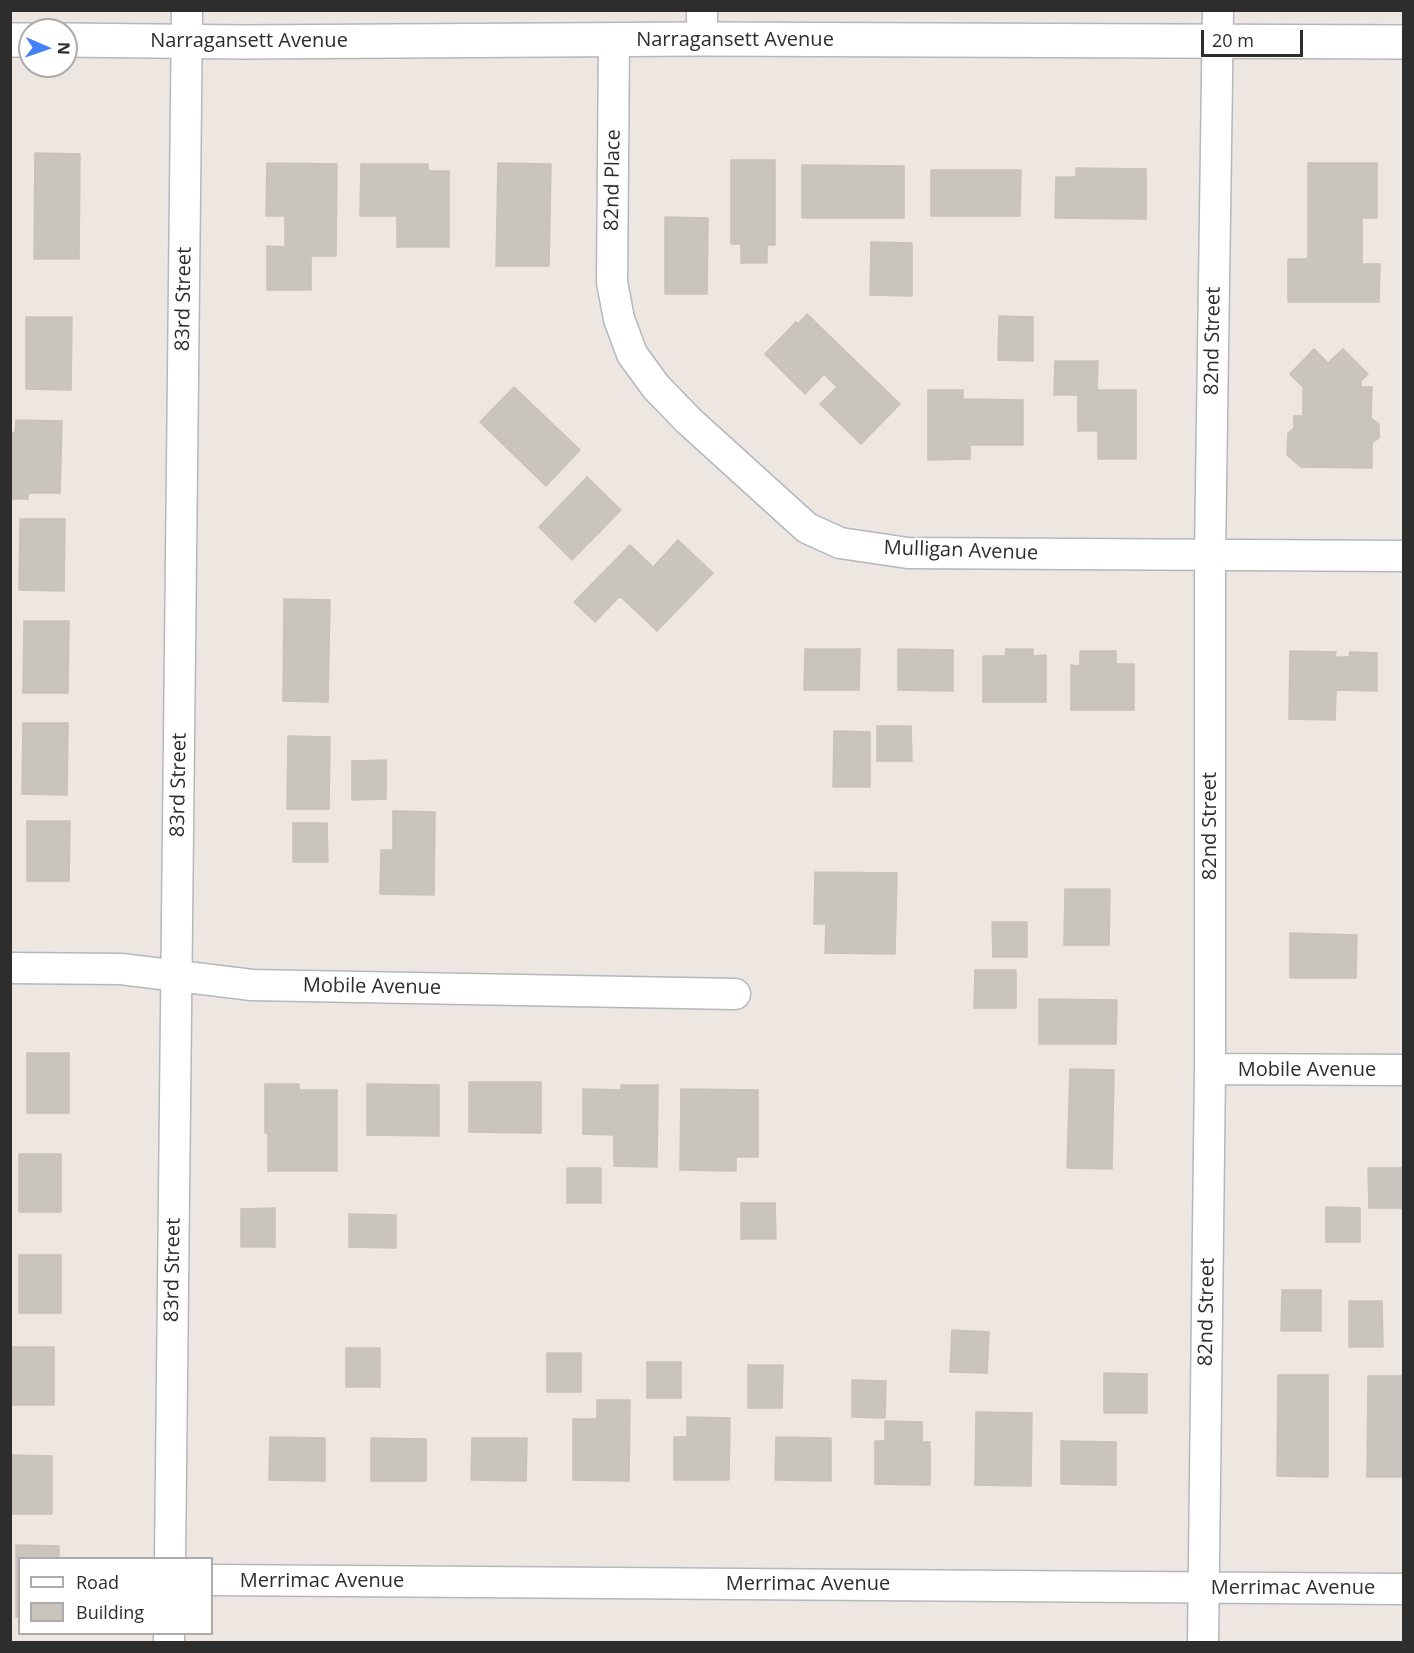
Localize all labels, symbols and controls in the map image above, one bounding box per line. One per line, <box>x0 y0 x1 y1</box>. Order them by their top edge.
north arrow <box>18 18 78 78</box>
scale bar <box>1204 18 1306 56</box>
street label: Narragansett Avenue <box>636 28 834 52</box>
text: 20 m <box>1212 28 1254 52</box>
street label: Narragansett Avenue <box>150 29 348 53</box>
text: N <box>53 42 75 55</box>
street label: 82nd Place <box>600 129 626 231</box>
street label: 83rd Street <box>171 247 197 351</box>
street label: 82nd Street <box>1200 287 1226 395</box>
street label: Mulligan Avenue <box>883 536 1039 566</box>
street label: 83rd Street <box>166 733 192 837</box>
street label: 82nd Street <box>1198 772 1222 880</box>
street label: Mobile Avenue <box>303 974 441 1000</box>
street label: Mobile Avenue <box>1238 1058 1376 1082</box>
street label: 83rd Street <box>160 1218 186 1322</box>
street label: 82nd Street <box>1194 1258 1220 1366</box>
legend <box>18 1557 213 1635</box>
street label: Merrimac Avenue <box>240 1569 404 1593</box>
text: Road <box>76 1570 119 1594</box>
street label: Merrimac Avenue <box>726 1572 890 1596</box>
street label: Merrimac Avenue <box>1211 1576 1375 1600</box>
text: Building <box>76 1600 144 1624</box>

